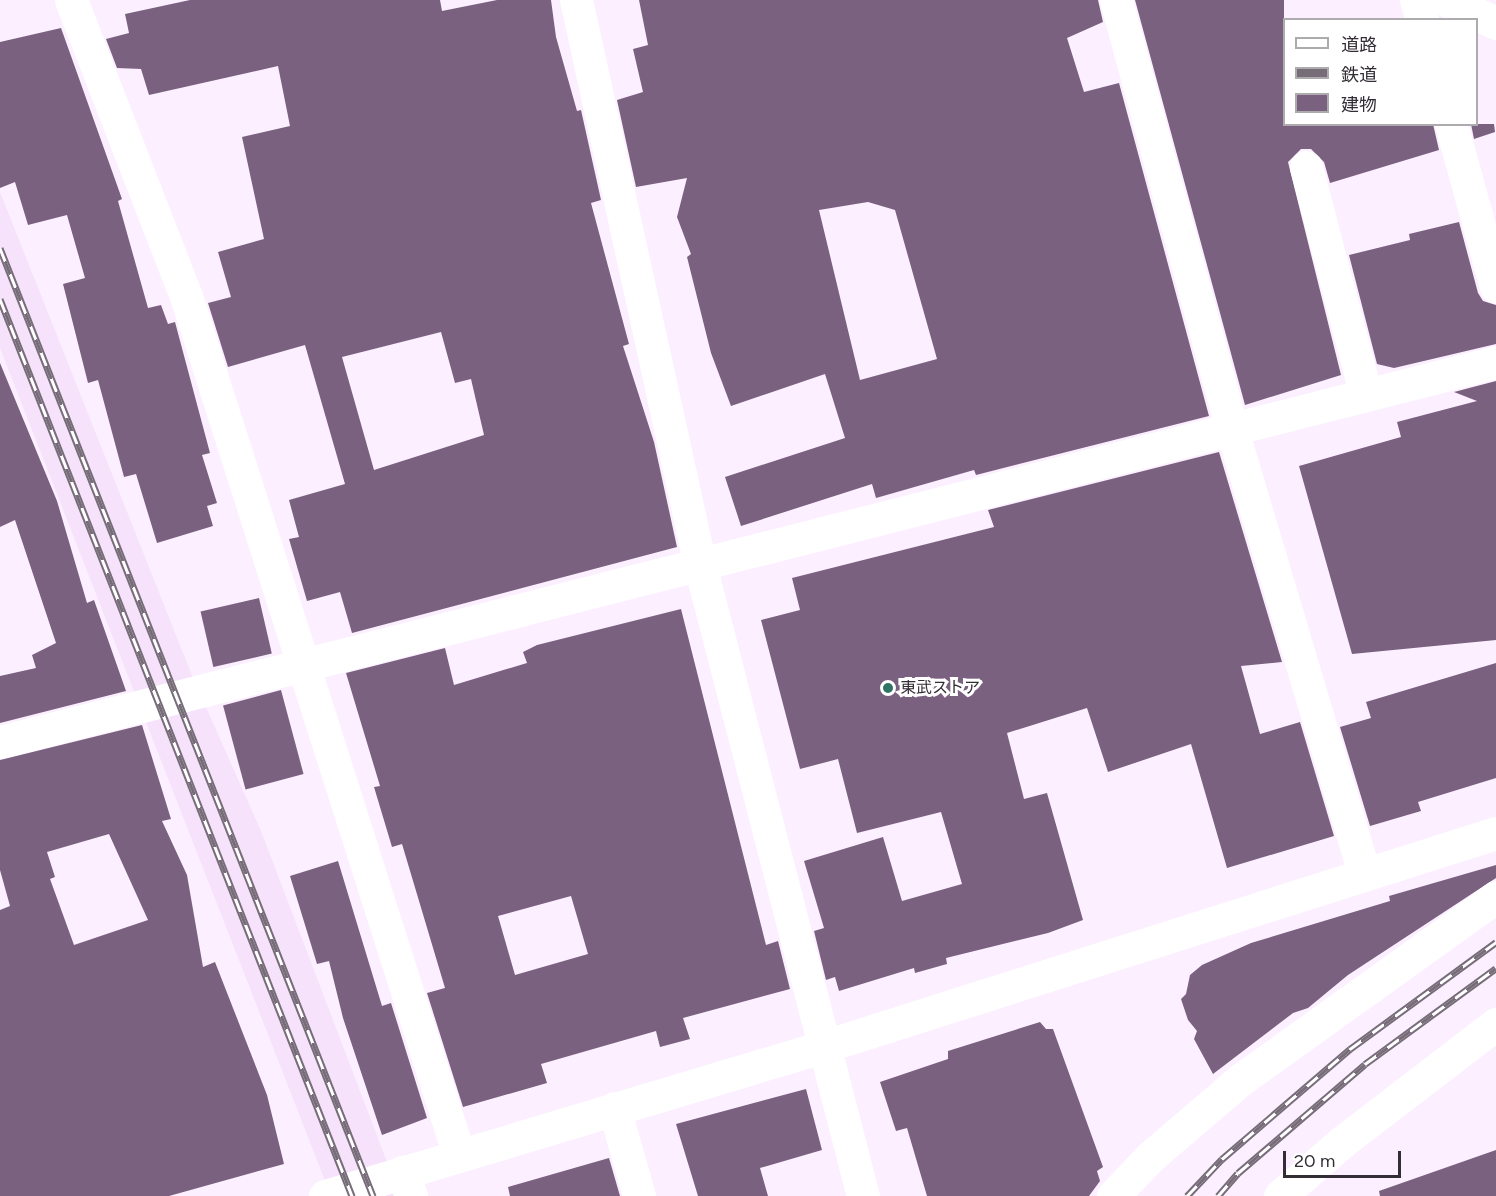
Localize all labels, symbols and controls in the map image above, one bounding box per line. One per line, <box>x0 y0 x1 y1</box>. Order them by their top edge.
legend <box>1283 18 1478 126</box>
text: 道路 <box>1341 34 1377 56</box>
text: 鉄道 <box>1341 64 1377 86</box>
text: 建物 <box>1341 94 1377 116</box>
place label: 東武ストア <box>900 678 980 698</box>
marker: 東武ストア <box>881 681 895 695</box>
scale bar <box>1286 1139 1404 1177</box>
text: 20 m <box>1294 1150 1335 1172</box>

